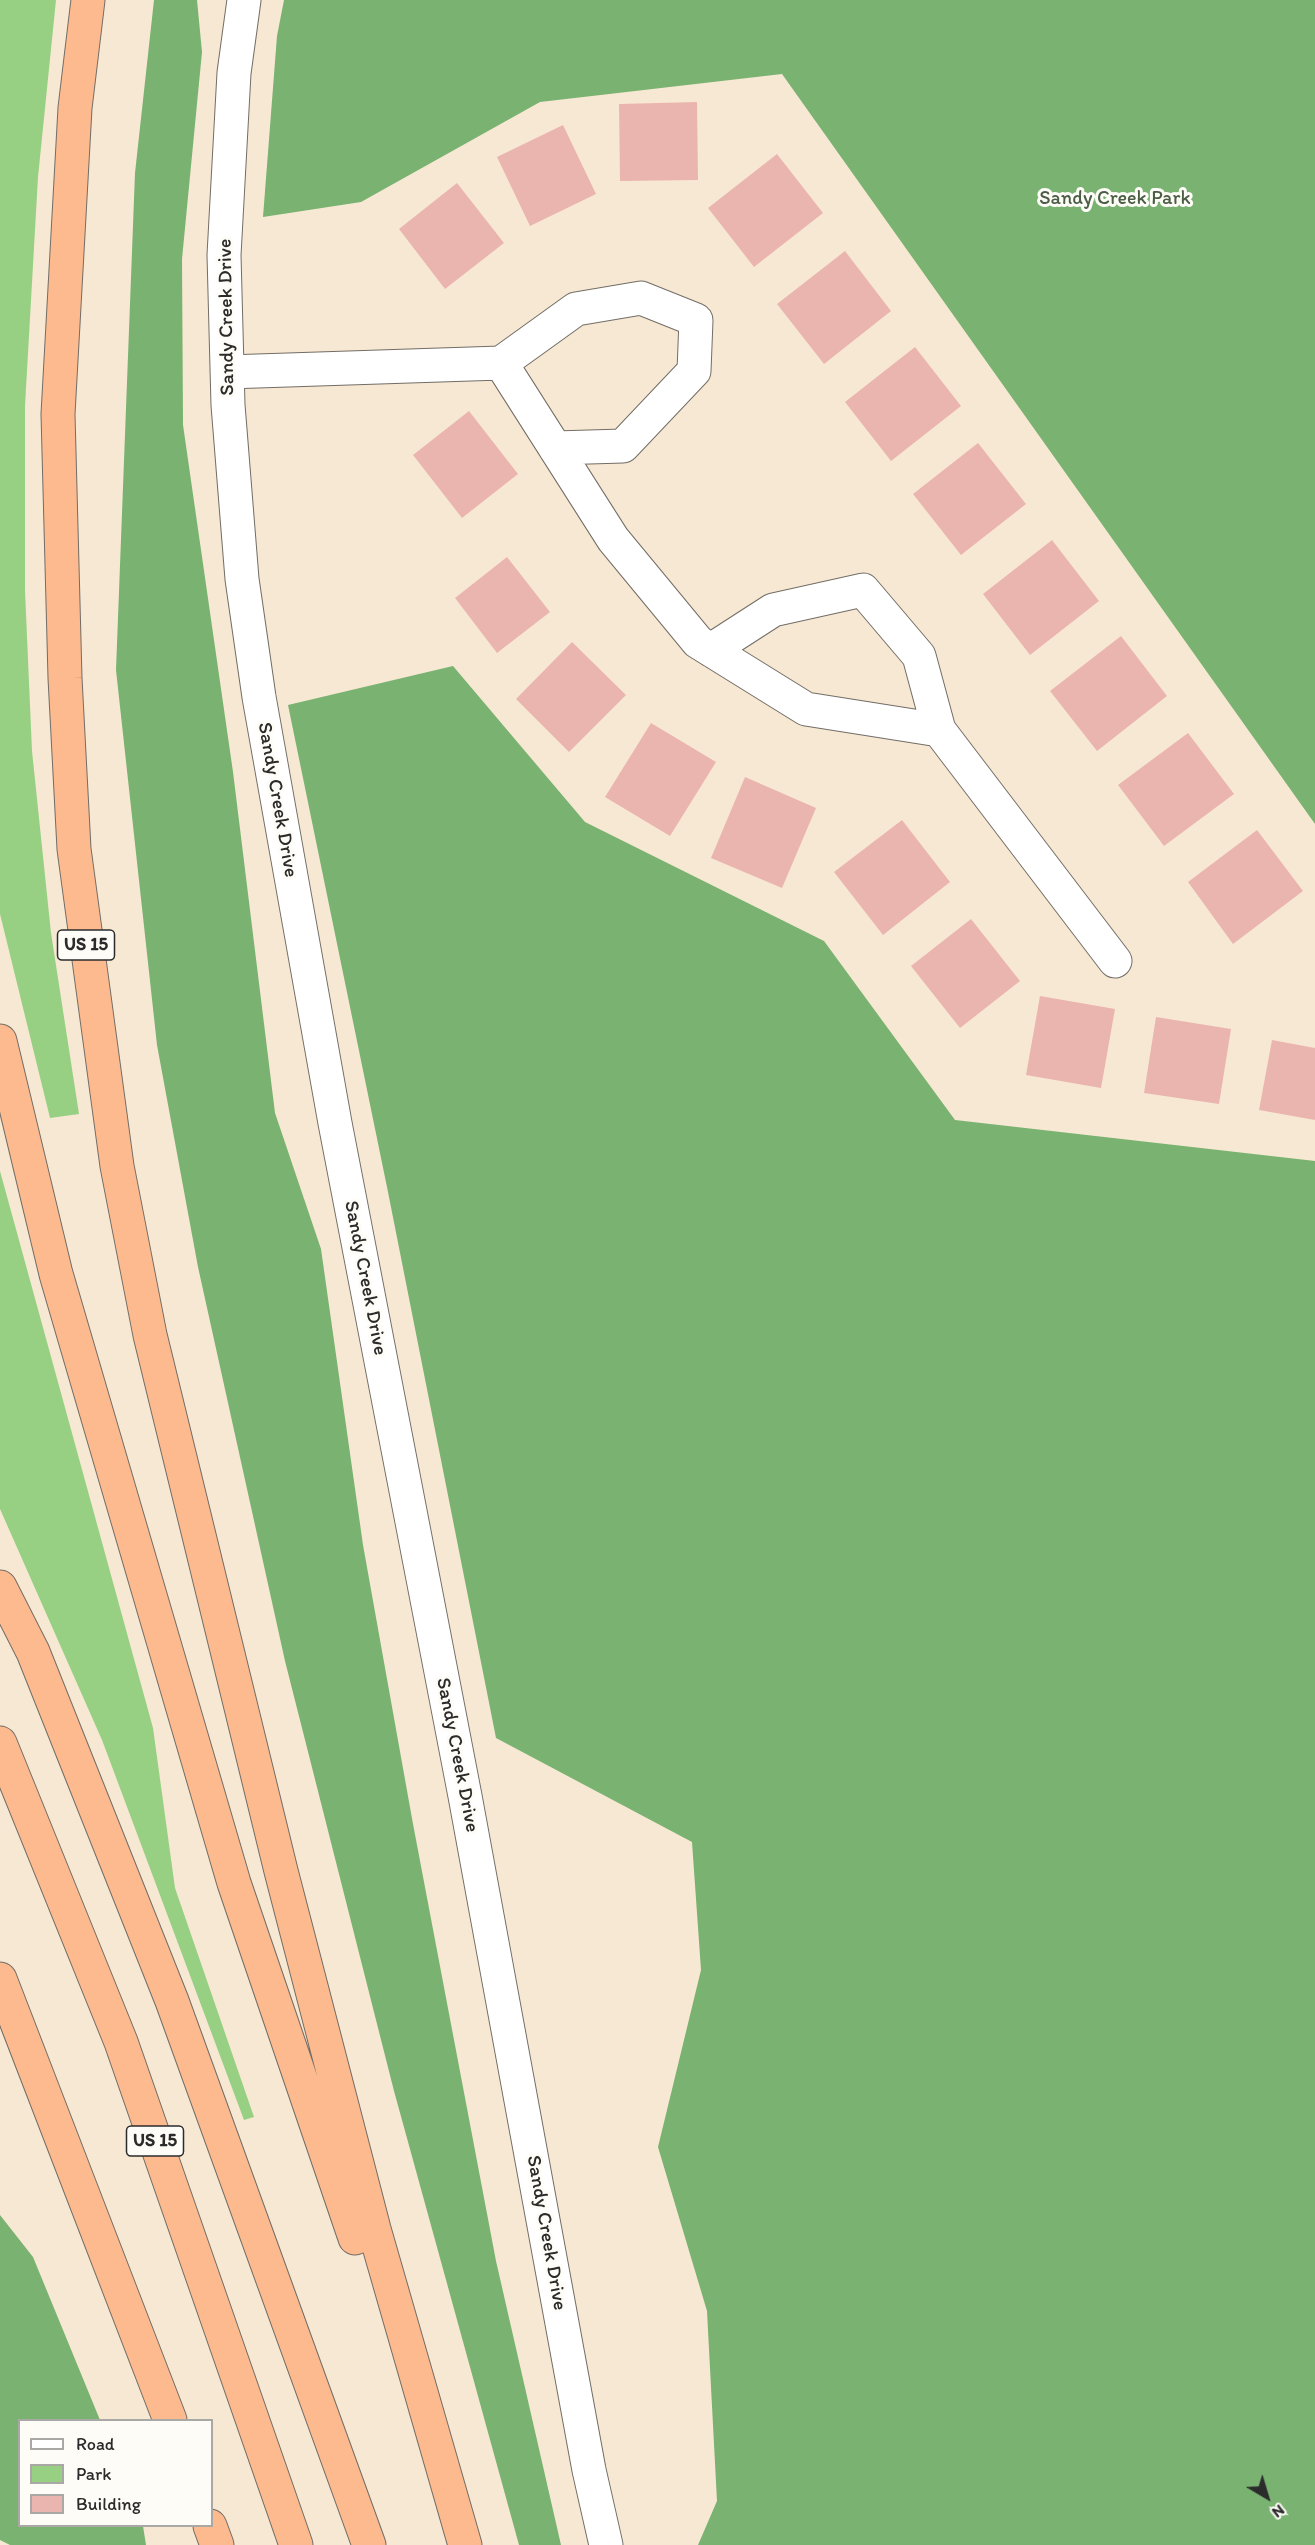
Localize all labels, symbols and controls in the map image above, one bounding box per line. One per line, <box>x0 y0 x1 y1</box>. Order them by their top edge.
park label: Sandy Creek Park <box>1039 187 1191 211</box>
street label: Sandy Creek Drive <box>214 238 240 396</box>
street label: Sandy Creek Drive <box>252 721 302 879</box>
road number: US 15 <box>58 930 115 960</box>
street label: Sandy Creek Drive <box>338 1199 392 1357</box>
street label: Sandy Creek Drive <box>430 1676 484 1834</box>
road number: US 15 <box>126 2126 184 2156</box>
street label: Sandy Creek Drive <box>521 2154 571 2312</box>
legend <box>18 2419 213 2527</box>
text: Road <box>76 2433 115 2455</box>
text: Park <box>76 2463 111 2485</box>
north arrow <box>1237 2467 1297 2527</box>
text: Building <box>76 2493 141 2515</box>
text: N <box>1268 2501 1288 2522</box>

